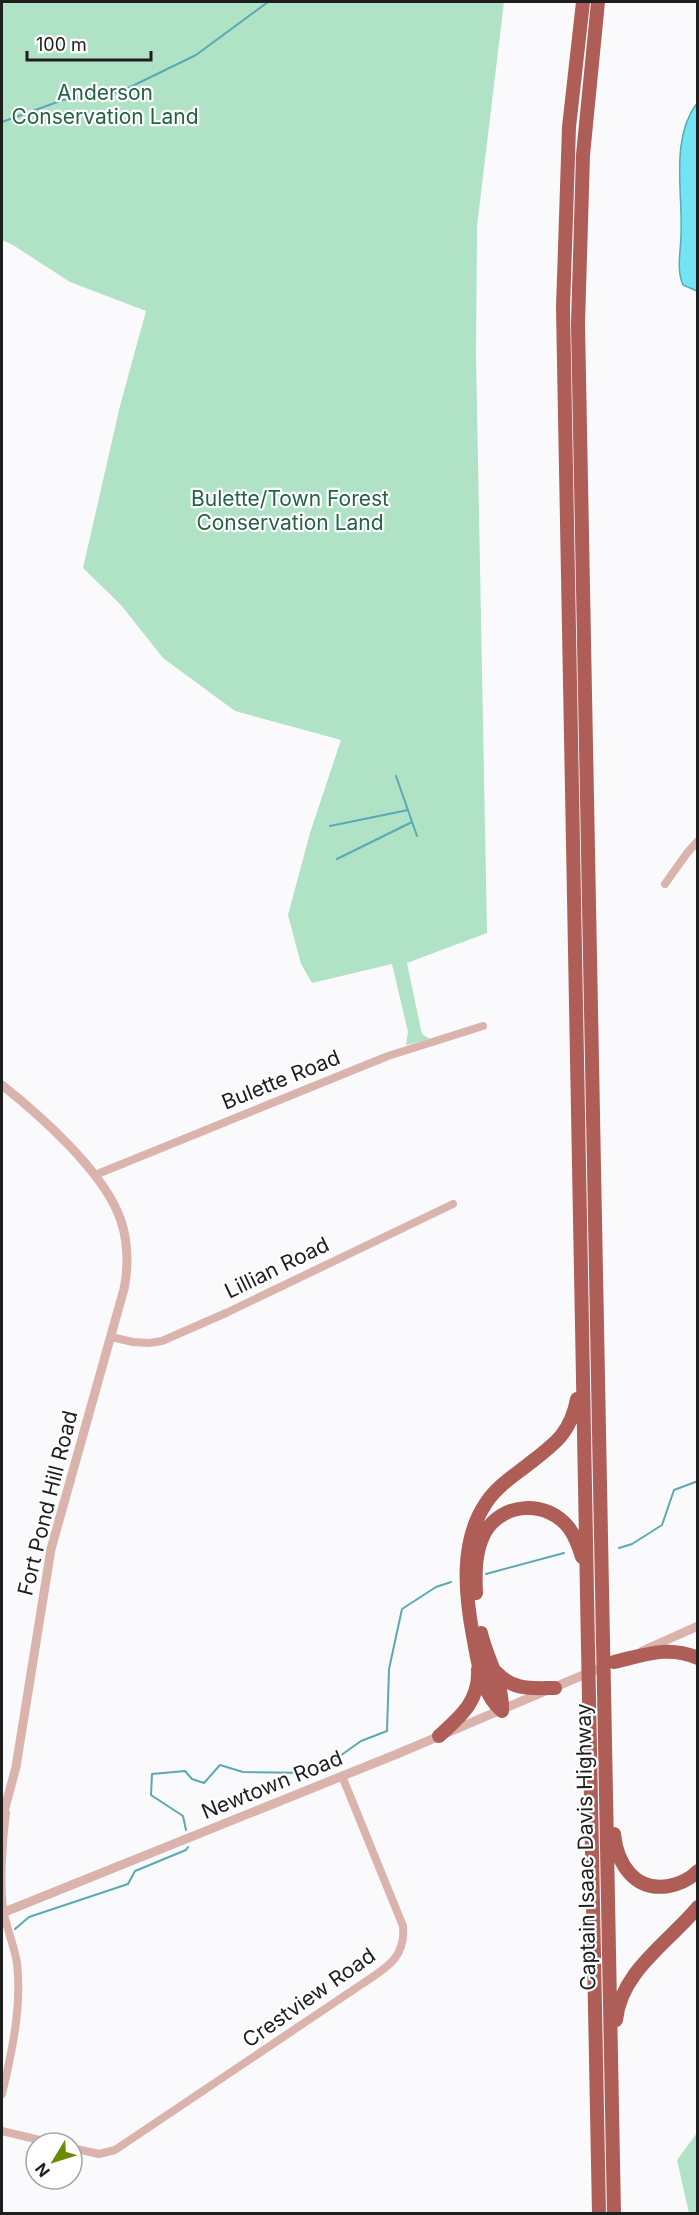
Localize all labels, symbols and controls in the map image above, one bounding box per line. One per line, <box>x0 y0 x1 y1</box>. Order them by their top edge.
scale bar <box>27 24 152 62</box>
text: 100 m <box>36 34 87 55</box>
park label: Anderson Conservation Land <box>11 80 199 129</box>
park label: Bulette/Town Forest Conservation Land <box>191 486 389 535</box>
street label: Bulette Road <box>218 1044 344 1115</box>
street label: Lillian Road <box>221 1232 333 1304</box>
street label: Fort Pond Hill Road <box>12 1408 83 1598</box>
street label: Captain Isaac Davis Highway <box>570 1703 601 1991</box>
street label: Newtown Road <box>198 1745 346 1824</box>
street label: Crestview Road <box>238 1943 380 2053</box>
north arrow <box>24 2131 84 2191</box>
text: N <box>31 2159 54 2181</box>

